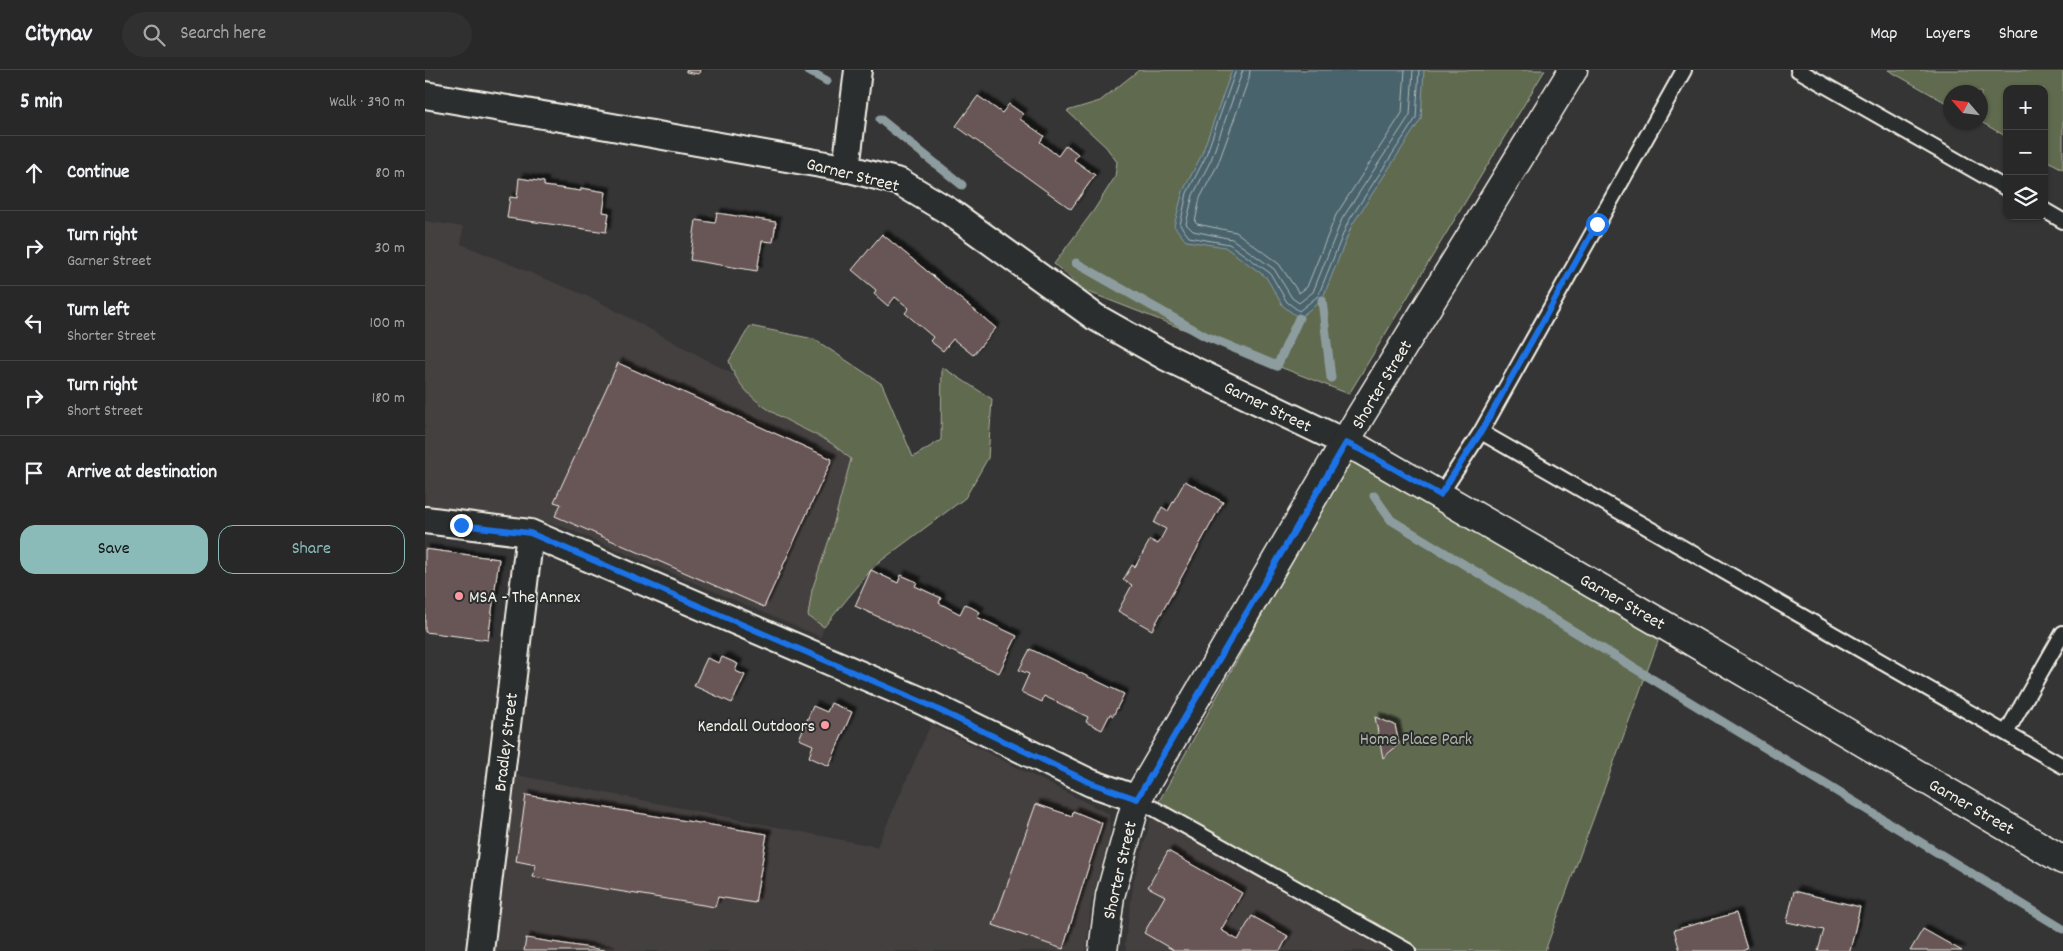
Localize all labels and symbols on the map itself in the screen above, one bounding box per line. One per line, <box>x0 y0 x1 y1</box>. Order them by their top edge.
north arrow <box>1943 85 1988 130</box>
street label: Garner Street <box>803 153 902 200</box>
route start <box>1586 213 1609 236</box>
street label: Shorter Street <box>1347 336 1420 435</box>
street label: Garner Street <box>1219 376 1315 440</box>
route end <box>450 514 473 537</box>
street label: Garner Street <box>1574 569 1669 638</box>
place label: MSA - The Annex <box>469 586 581 611</box>
marker: MSA - The Annex <box>453 590 465 602</box>
street label: Bradley Street <box>489 691 526 793</box>
place label: Kendall Outdoors <box>697 715 815 740</box>
marker: Kendall Outdoors <box>819 719 831 731</box>
park label: Home Place Park <box>1360 728 1472 753</box>
street label: Garner Street <box>1923 774 2018 843</box>
street label: Shorter Street <box>1098 819 1145 922</box>

